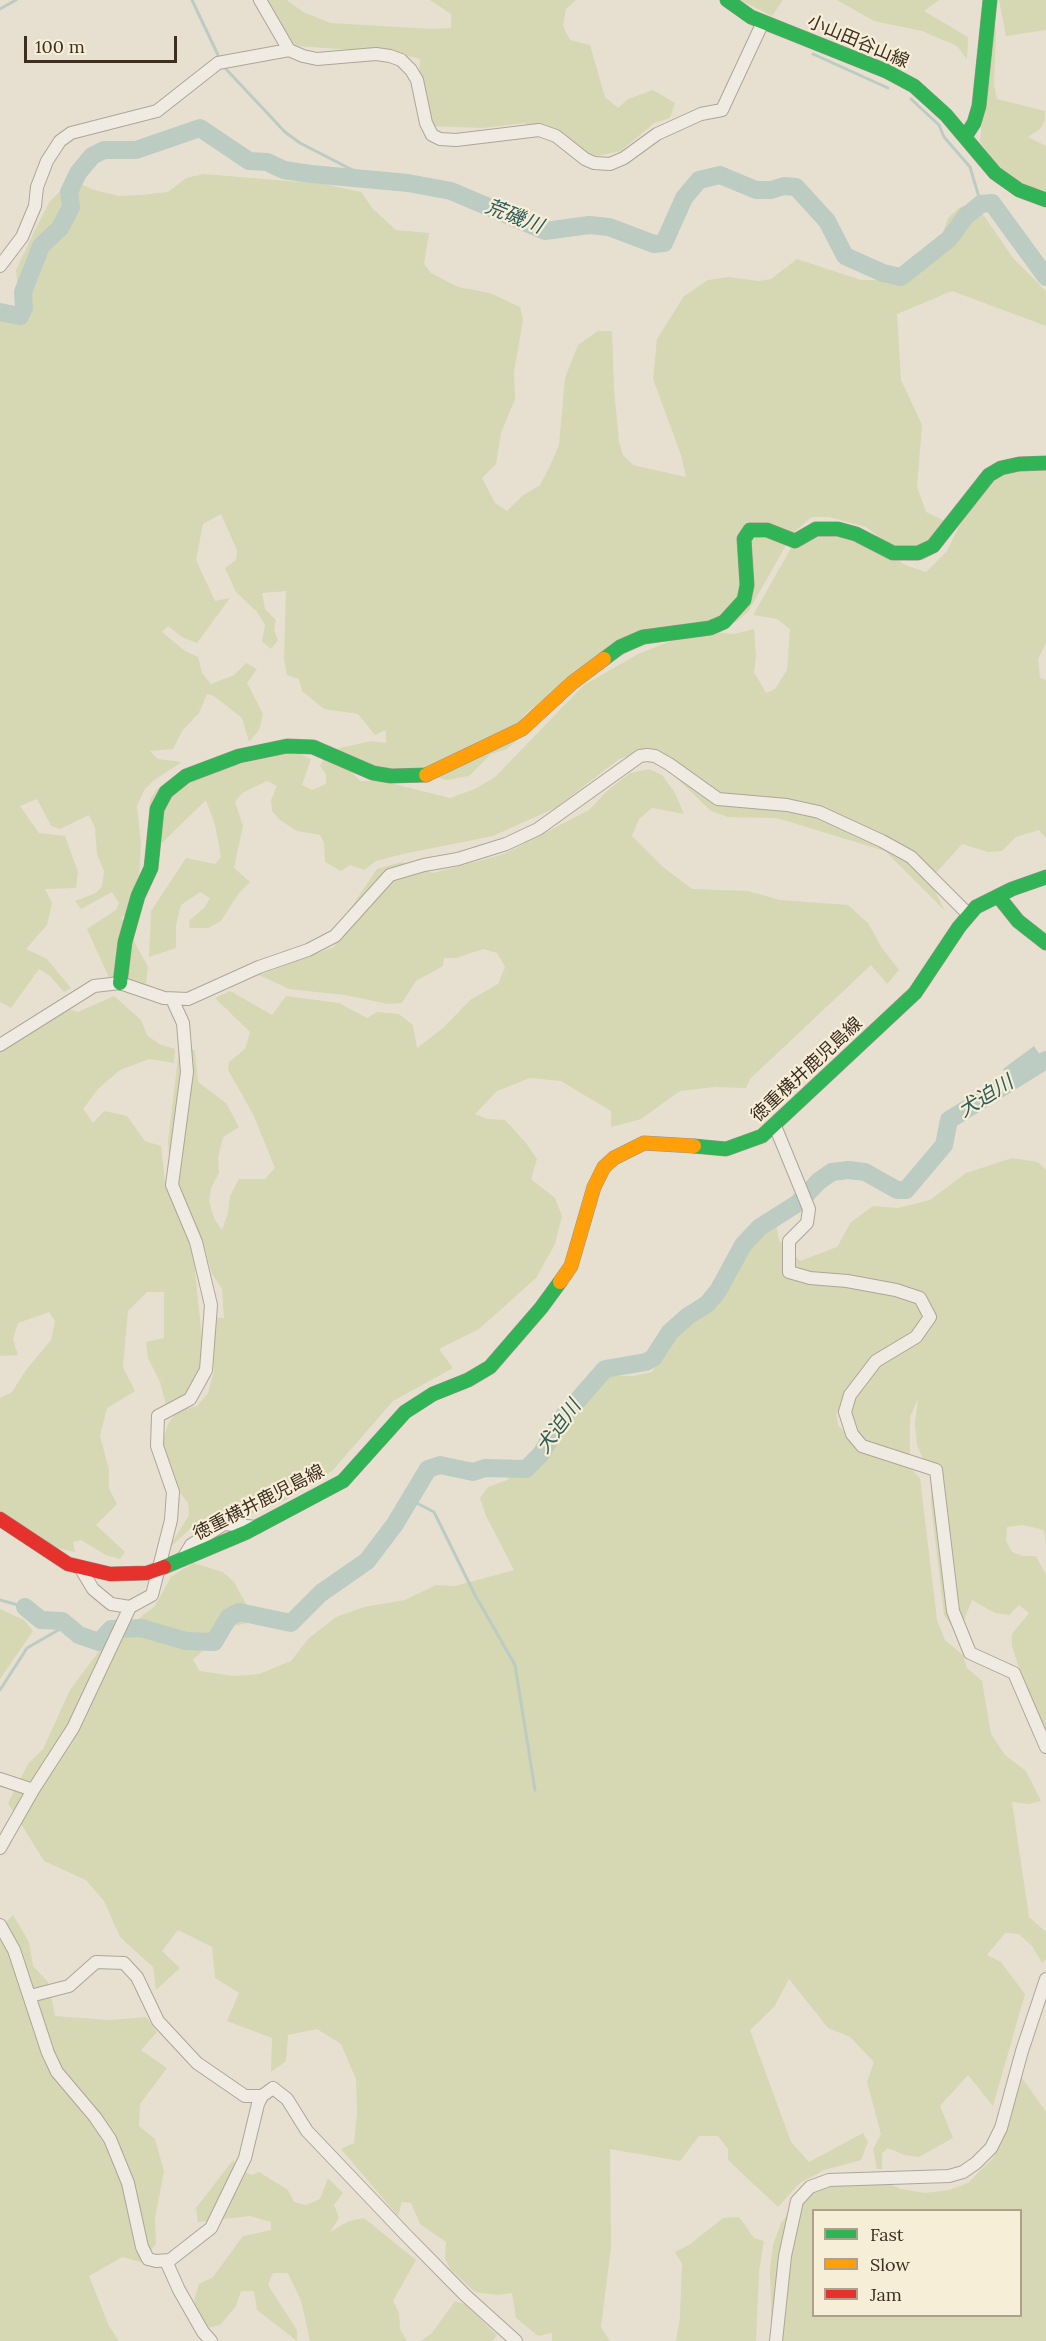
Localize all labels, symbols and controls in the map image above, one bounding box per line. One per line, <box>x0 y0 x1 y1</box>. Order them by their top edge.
street label: 小山田谷山線 <box>804 11 912 73</box>
scale bar <box>27 24 180 62</box>
text: 100 m <box>35 35 85 58</box>
water label: 荒磯川 <box>482 195 546 239</box>
street label: 徳重横井鹿児島線 <box>747 1013 867 1127</box>
water label: 犬迫川 <box>954 1071 1018 1123</box>
water label: 犬迫川 <box>532 1396 586 1458</box>
street label: 徳重横井鹿児島線 <box>190 1461 328 1545</box>
legend <box>812 2209 1022 2317</box>
text: Fast <box>870 2223 904 2246</box>
text: Slow <box>870 2253 910 2276</box>
text: Jam <box>870 2283 902 2306</box>

